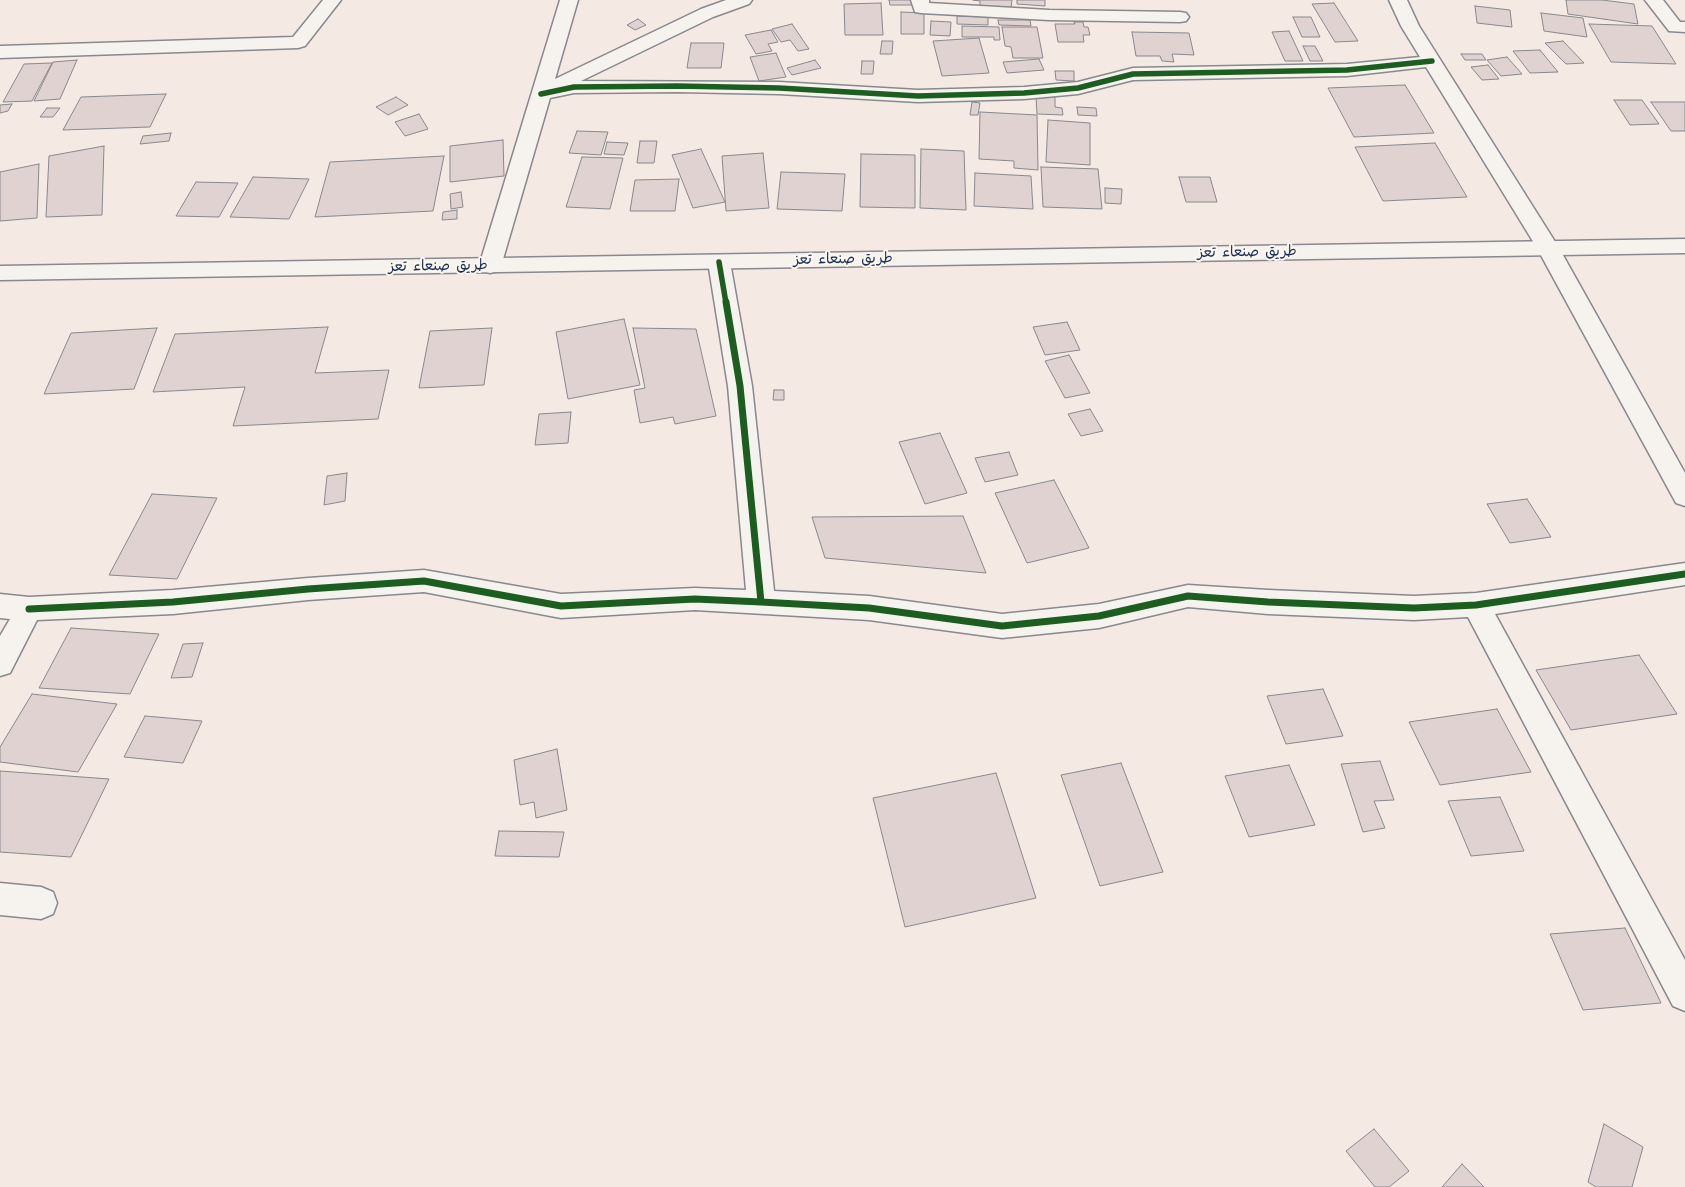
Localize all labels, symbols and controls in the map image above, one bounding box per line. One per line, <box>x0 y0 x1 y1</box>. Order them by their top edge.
street label: طريق صنعاء تعز <box>1197 243 1297 263</box>
street label: طريق صنعاء تعز <box>793 250 893 270</box>
street label: طريق صنعاء تعز <box>388 257 488 277</box>

